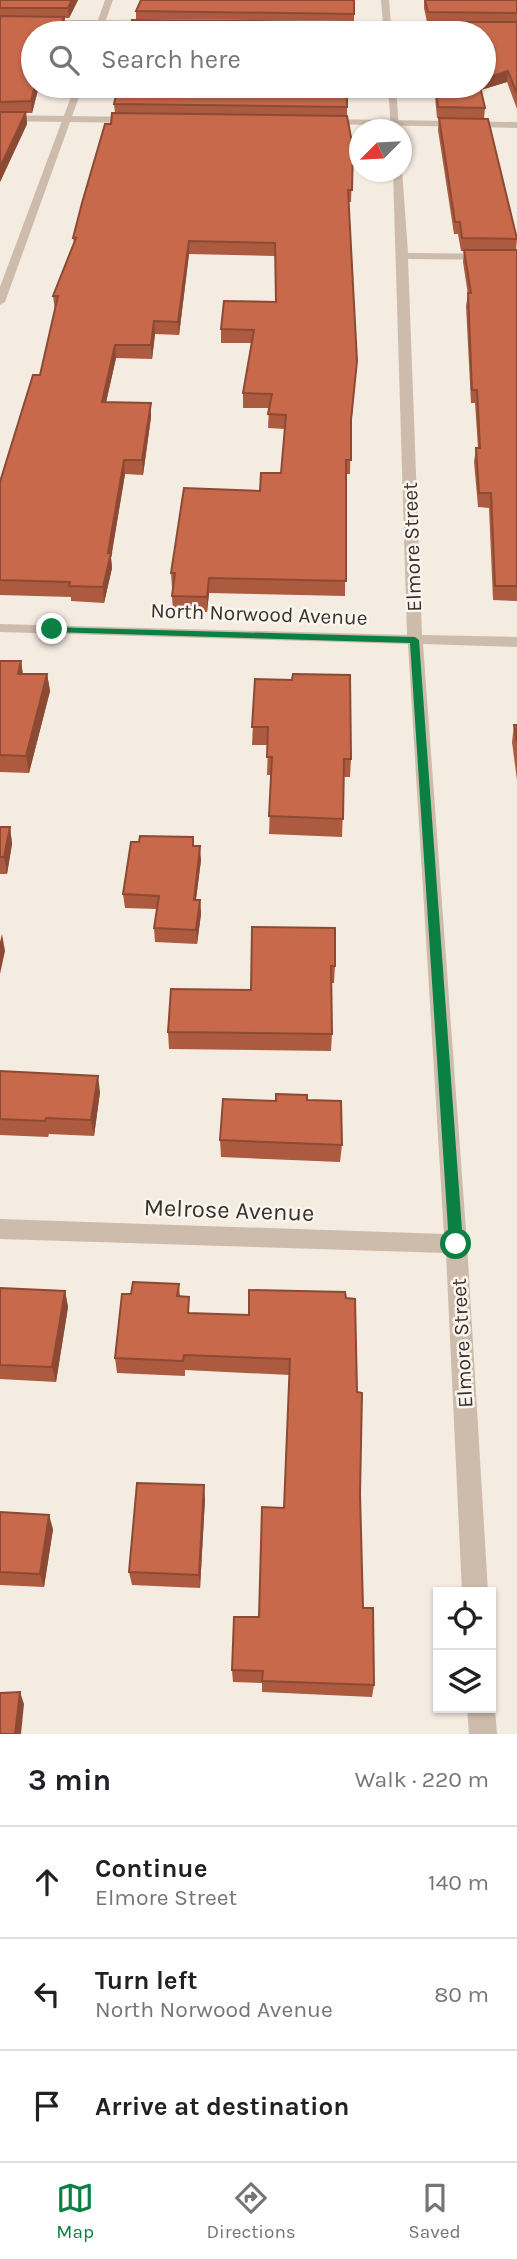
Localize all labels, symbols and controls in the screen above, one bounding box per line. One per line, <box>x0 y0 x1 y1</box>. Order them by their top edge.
search box <box>21 21 496 98</box>
icon: search <box>45 41 83 79</box>
text: Search here <box>101 44 241 75</box>
north arrow <box>349 119 412 182</box>
street label: Elmore Street <box>398 482 426 612</box>
street label: North Norwood Avenue <box>150 598 368 630</box>
route end <box>36 613 67 644</box>
street label: Melrose Avenue <box>143 1193 315 1227</box>
route start <box>440 1228 471 1259</box>
street label: Elmore Street <box>447 1277 477 1408</box>
map controls <box>433 1587 496 1713</box>
button: locate <box>433 1587 496 1650</box>
button: layers <box>433 1650 496 1713</box>
text: 3 min <box>28 1762 111 1798</box>
text: Walk · 220 m <box>355 1766 489 1793</box>
text: Continue <box>95 1853 207 1884</box>
icon: ahead <box>28 1863 66 1901</box>
text: 140 m <box>428 1869 489 1896</box>
text: Elmore Street <box>95 1884 237 1911</box>
text: Turn left <box>95 1965 197 1996</box>
icon: left <box>28 1975 66 2013</box>
text: 80 m <box>434 1981 489 2008</box>
text: North Norwood Avenue <box>95 1996 333 2023</box>
icon: arrive <box>28 2087 66 2125</box>
text: Arrive at destination <box>95 2091 349 2122</box>
tab: Map <box>56 2179 94 2243</box>
tab: Directions <box>207 2179 296 2243</box>
tab: Saved <box>408 2179 461 2243</box>

